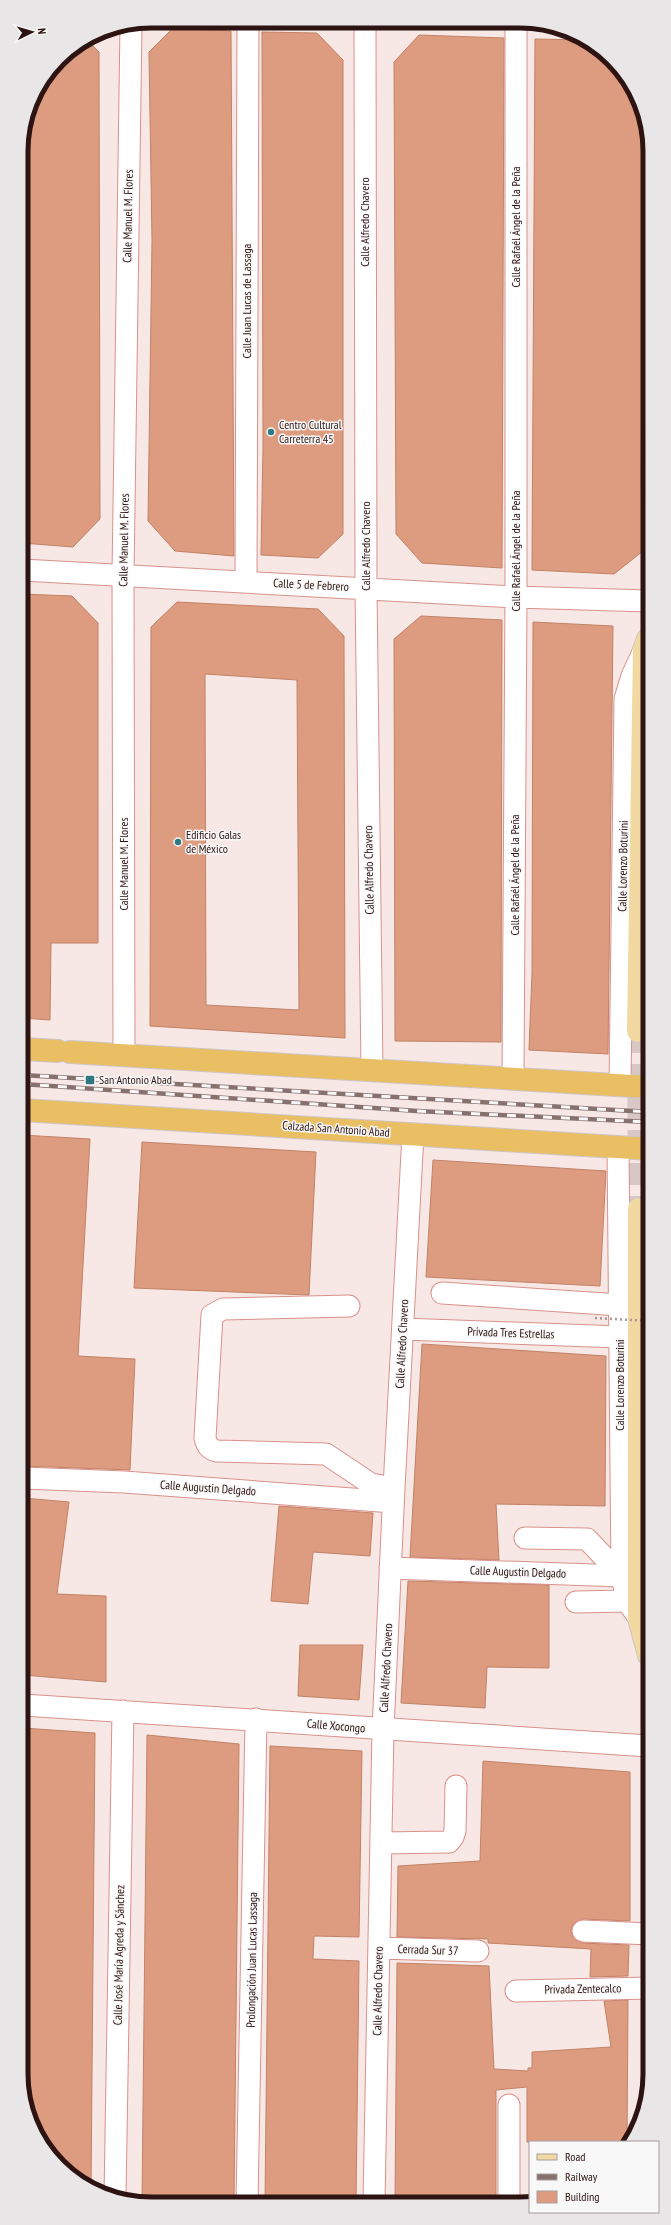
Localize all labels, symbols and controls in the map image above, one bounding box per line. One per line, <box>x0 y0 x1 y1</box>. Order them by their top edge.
north arrow <box>12 12 52 52</box>
text: N <box>35 28 49 35</box>
street label: Calle Rafaél Ángel de la Peña <box>508 166 523 288</box>
street label: Calle Manuel M. Flores <box>119 169 136 263</box>
street label: Calle Alfredo Chavero <box>357 177 372 267</box>
street label: Calle Juan Lucas de Lassaga <box>239 243 254 358</box>
place label: Centro Cultural Carreterra 45 <box>279 417 342 446</box>
marker: Centro Cultural Carreterra 45 <box>266 427 276 437</box>
street label: Calle Rafaél Ángel de la Peña <box>508 490 523 612</box>
street label: Calle Manuel M. Flores <box>115 493 132 587</box>
street label: Calle Alfredo Chavero <box>358 501 373 591</box>
street label: Calle 5 de Febrero <box>273 575 349 594</box>
street label: Calle Rafaél Ángel de la Peña <box>507 814 522 936</box>
street label: Calle Manuel M. Flores <box>116 817 131 911</box>
street label: Calle Lorenzo Boturini <box>614 820 631 912</box>
street label: Calle Alfredo Chavero <box>360 825 377 915</box>
place label: Edificio Galas de México <box>186 827 241 856</box>
marker: Edificio Galas de México <box>173 837 183 847</box>
place label: San Antonio Abad <box>99 1072 172 1087</box>
marker: San Antonio Abad <box>84 1074 96 1086</box>
street label: Calzada San Antonio Abad <box>282 1117 390 1140</box>
street label: Calle Alfredo Chavero <box>392 1299 411 1389</box>
street label: Privada Tres Estrellas <box>467 1323 555 1342</box>
street label: Calle Lorenzo Boturini <box>612 1339 627 1431</box>
street label: Calle Augustin Delgado <box>159 1477 257 1498</box>
street label: Calle Augustin Delgado <box>470 1562 566 1581</box>
street label: Calle Alfredo Chavero <box>376 1623 395 1713</box>
street label: Calle Xocongo <box>306 1715 366 1736</box>
street label: Calle José María Agreda y Sánchez <box>110 1885 127 2025</box>
street label: Prolongación Juan Lucas Lassaga <box>243 1892 260 2028</box>
street label: Cerrada Sur 37 <box>397 1941 459 1958</box>
street label: Calle Alfredo Chavero <box>369 1946 386 2036</box>
street label: Privada Zentecalco <box>544 1980 622 1997</box>
legend <box>529 2141 659 2213</box>
text: Road <box>565 2149 585 2164</box>
text: Railway <box>565 2169 598 2184</box>
text: Building <box>565 2189 600 2204</box>

